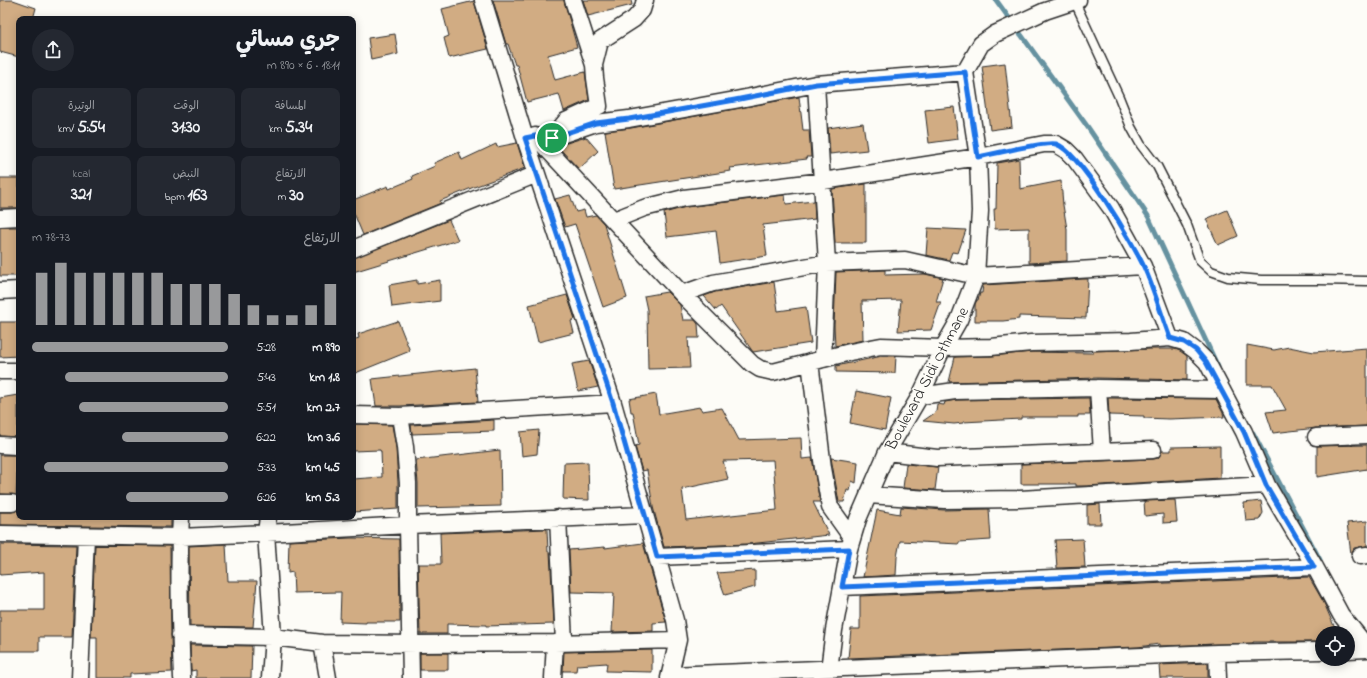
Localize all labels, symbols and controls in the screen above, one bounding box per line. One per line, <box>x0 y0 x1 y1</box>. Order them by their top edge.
text: جري مسائي <box>236 25 340 57</box>
button: share <box>32 29 74 71</box>
text: 18:11 · 6 × 890 m <box>267 56 340 75</box>
text: الوتيرة <box>68 98 95 114</box>
text: الوقت <box>173 98 199 114</box>
text: المسافة <box>275 98 306 114</box>
text: 5:54 <box>77 115 105 140</box>
text: 31:30 <box>172 115 200 140</box>
text: 5.34 <box>285 115 312 140</box>
text: /km <box>58 121 77 137</box>
text: km <box>269 121 285 137</box>
pin <box>535 121 569 155</box>
icon: arrive <box>541 127 563 149</box>
text: kcal <box>73 166 90 182</box>
text: النبض <box>173 166 199 182</box>
text: الارتفاع <box>275 166 306 182</box>
text: 321 <box>71 182 92 207</box>
text: 163 <box>188 183 208 208</box>
text: 30 <box>289 183 304 208</box>
text: bpm <box>165 189 188 205</box>
text: m <box>278 189 289 205</box>
text: 73–78 m <box>32 228 70 247</box>
text: الارتفاع <box>304 229 340 248</box>
street label: Boulevard Sidi Othmane <box>879 302 976 456</box>
text: 5:28 <box>256 338 276 357</box>
text: 890 m <box>312 338 340 357</box>
text: 5:43 <box>257 368 276 387</box>
text: 1.8 km <box>309 368 340 387</box>
text: 5:51 <box>256 398 276 417</box>
text: 2.7 km <box>306 398 340 417</box>
text: 6:22 <box>256 428 276 447</box>
text: 3.6 km <box>307 428 340 447</box>
text: 5:33 <box>257 458 276 477</box>
text: 4.5 km <box>306 458 340 477</box>
text: 6:26 <box>257 488 276 507</box>
text: 5.3 km <box>305 488 340 507</box>
map controls <box>1315 626 1355 666</box>
button: locate <box>1315 626 1355 666</box>

